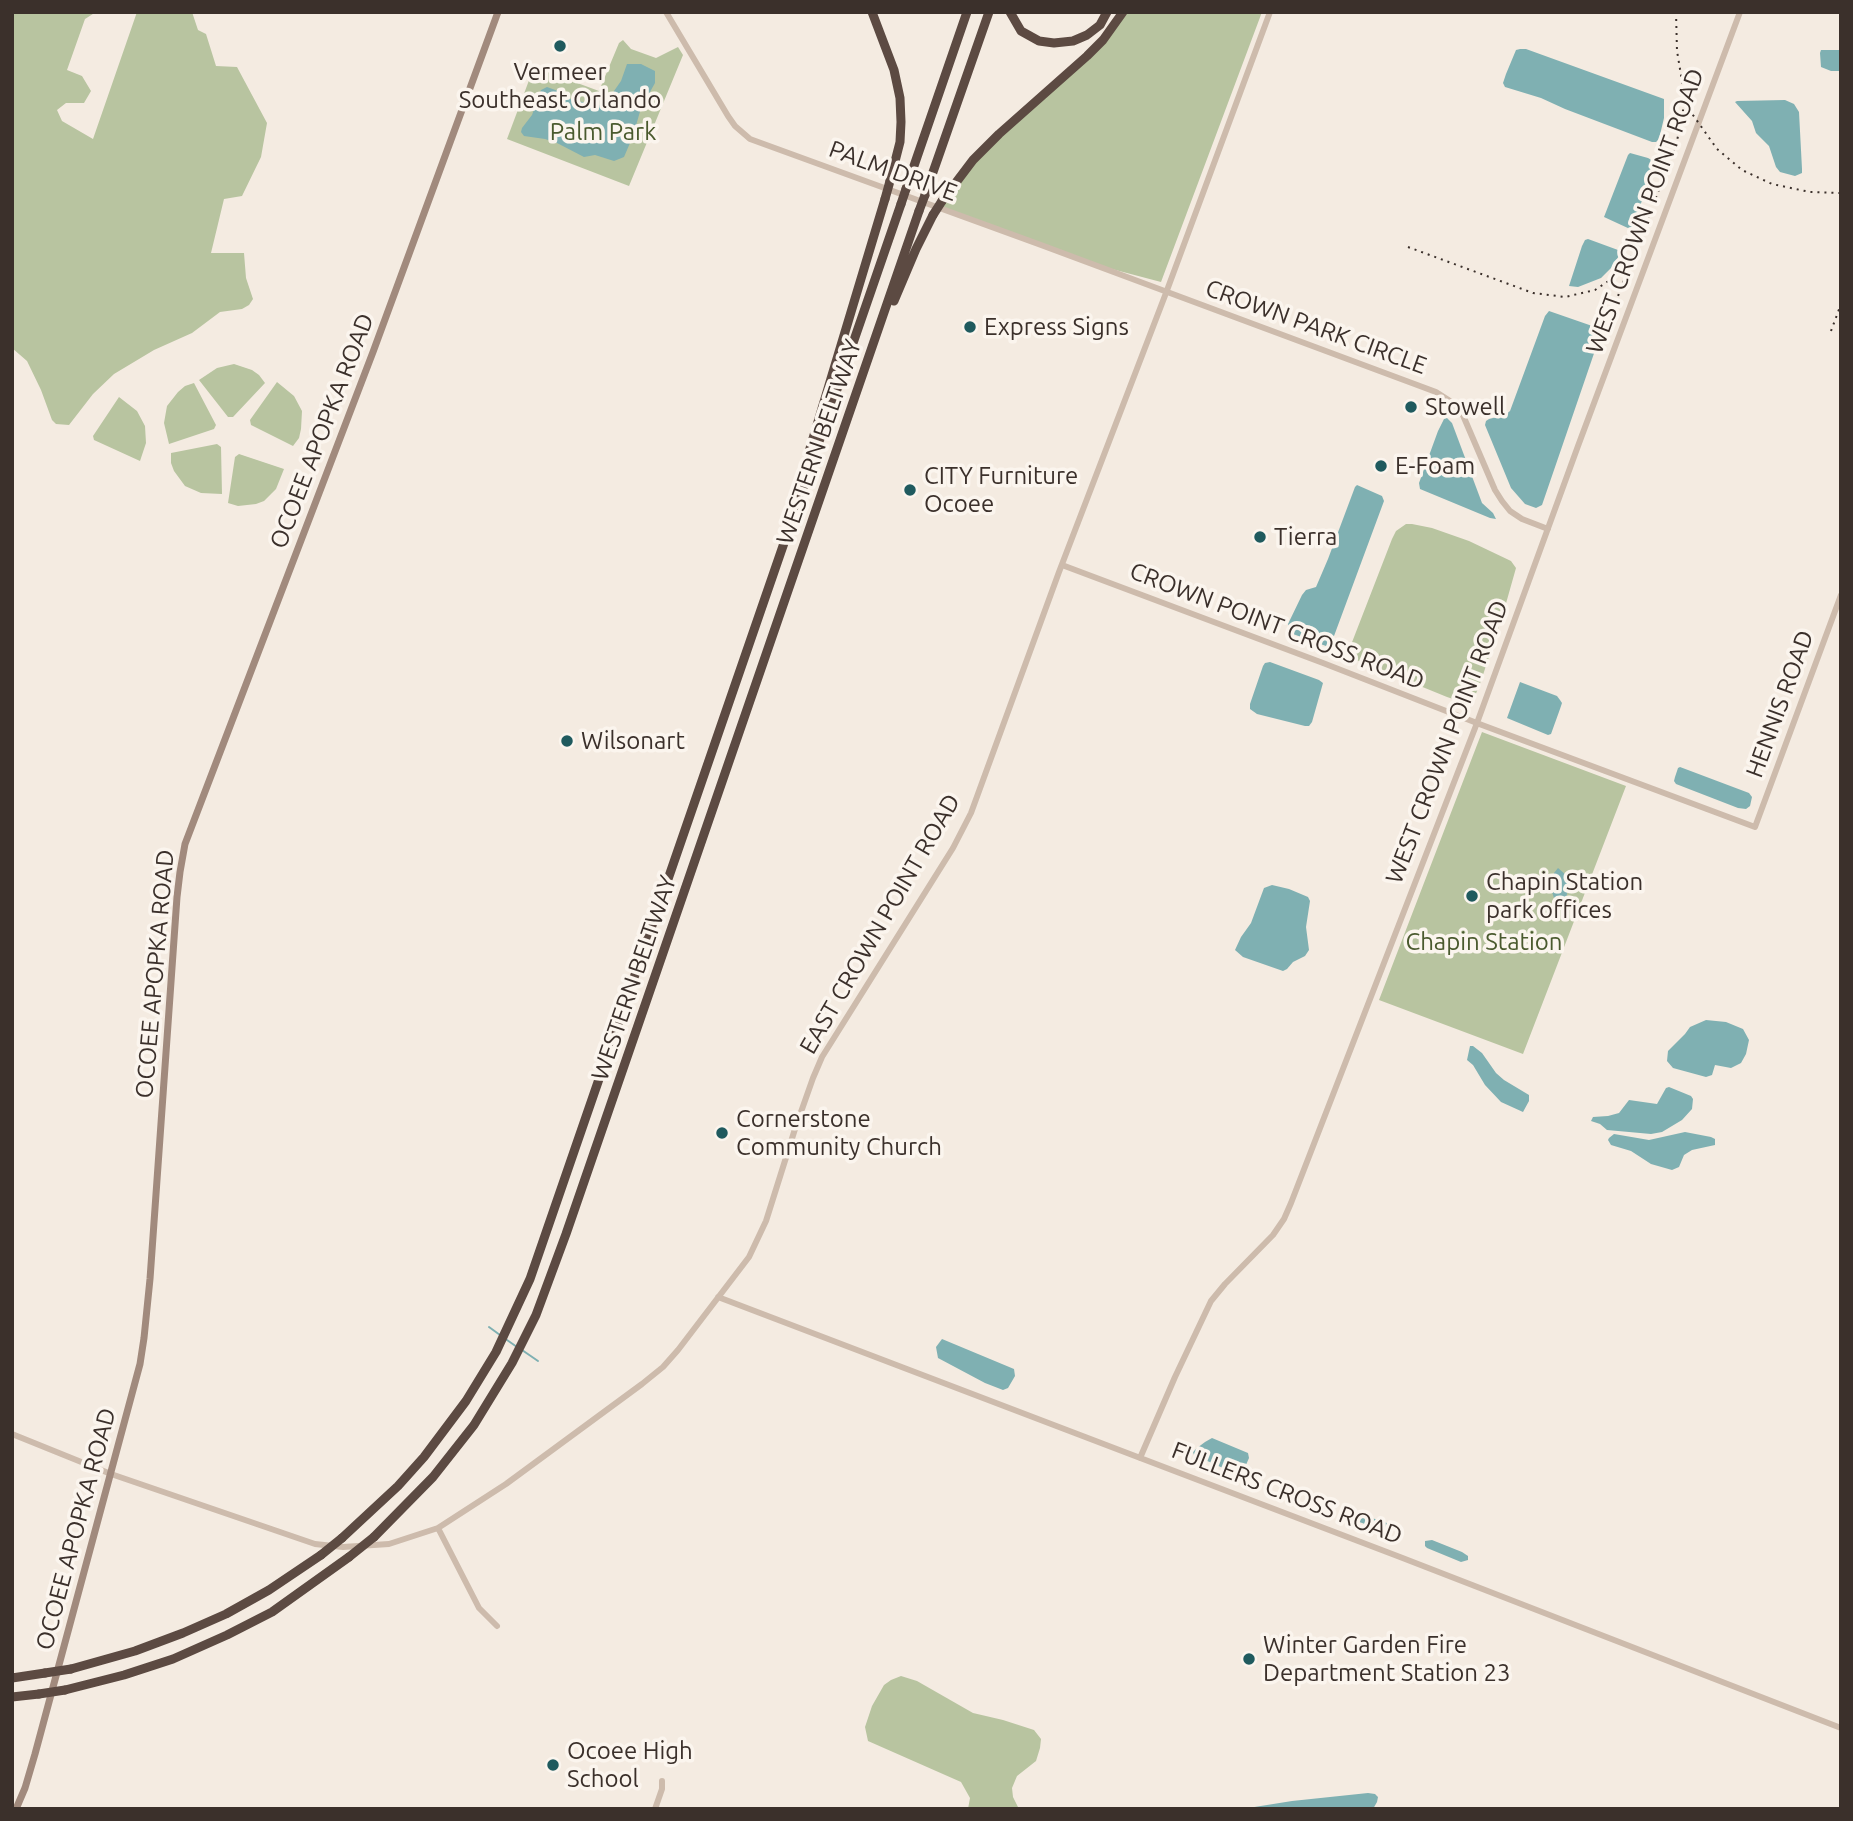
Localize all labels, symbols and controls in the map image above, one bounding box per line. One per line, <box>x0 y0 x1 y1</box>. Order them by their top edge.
marker: Vermeer Southeast Orlando <box>552 38 568 54</box>
place label: Vermeer Southeast Orlando <box>459 58 661 114</box>
street label: WEST CROWN POINT ROAD <box>1580 65 1710 357</box>
park label: Palm Park <box>550 118 656 146</box>
street label: PALM DRIVE <box>825 135 961 207</box>
street label: CROWN PARK CIRCLE <box>1202 274 1430 380</box>
street label: OCOEE APOPKA ROAD <box>264 309 380 553</box>
place label: Express Signs <box>984 313 1129 341</box>
marker: Express Signs <box>962 319 978 335</box>
street label: WESTERN BELTWAY <box>770 336 868 548</box>
place label: Stowell <box>1425 393 1505 421</box>
marker: Stowell <box>1403 399 1419 415</box>
place label: E-Foam <box>1395 452 1475 480</box>
marker: E-Foam <box>1373 458 1389 474</box>
place label: CITY Furniture Ocoee <box>924 462 1078 518</box>
marker: CITY Furniture Ocoee <box>902 482 918 498</box>
place label: Tierra <box>1274 523 1337 551</box>
marker: Tierra <box>1252 529 1268 545</box>
street label: CROWN POINT CROSS ROAD <box>1126 556 1428 696</box>
street label: WEST CROWN POINT ROAD <box>1380 596 1514 888</box>
street label: HENNIS ROAD <box>1740 626 1820 782</box>
place label: Wilsonart <box>581 727 685 755</box>
marker: Wilsonart <box>559 733 575 749</box>
street label: EAST CROWN POINT ROAD <box>794 789 966 1059</box>
street label: OCOEE APOPKA ROAD <box>130 849 180 1099</box>
place label: Chapin Station park offices <box>1486 868 1643 924</box>
street label: WESTERN BELTWAY <box>585 872 683 1084</box>
marker: Chapin Station park offices <box>1464 888 1480 904</box>
park label: Chapin Station <box>1405 928 1563 956</box>
place label: Cornerstone Community Church <box>736 1105 942 1161</box>
marker: Cornerstone Community Church <box>714 1125 730 1141</box>
street label: OCOEE APOPKA ROAD <box>30 1405 122 1653</box>
street label: FULLERS CROSS ROAD <box>1168 1436 1406 1550</box>
place label: Winter Garden Fire Department Station 23 <box>1263 1631 1511 1687</box>
marker: Winter Garden Fire Department Station 23 <box>1241 1651 1257 1667</box>
place label: Ocoee High School <box>567 1737 693 1793</box>
marker: Ocoee High School <box>545 1757 561 1773</box>

